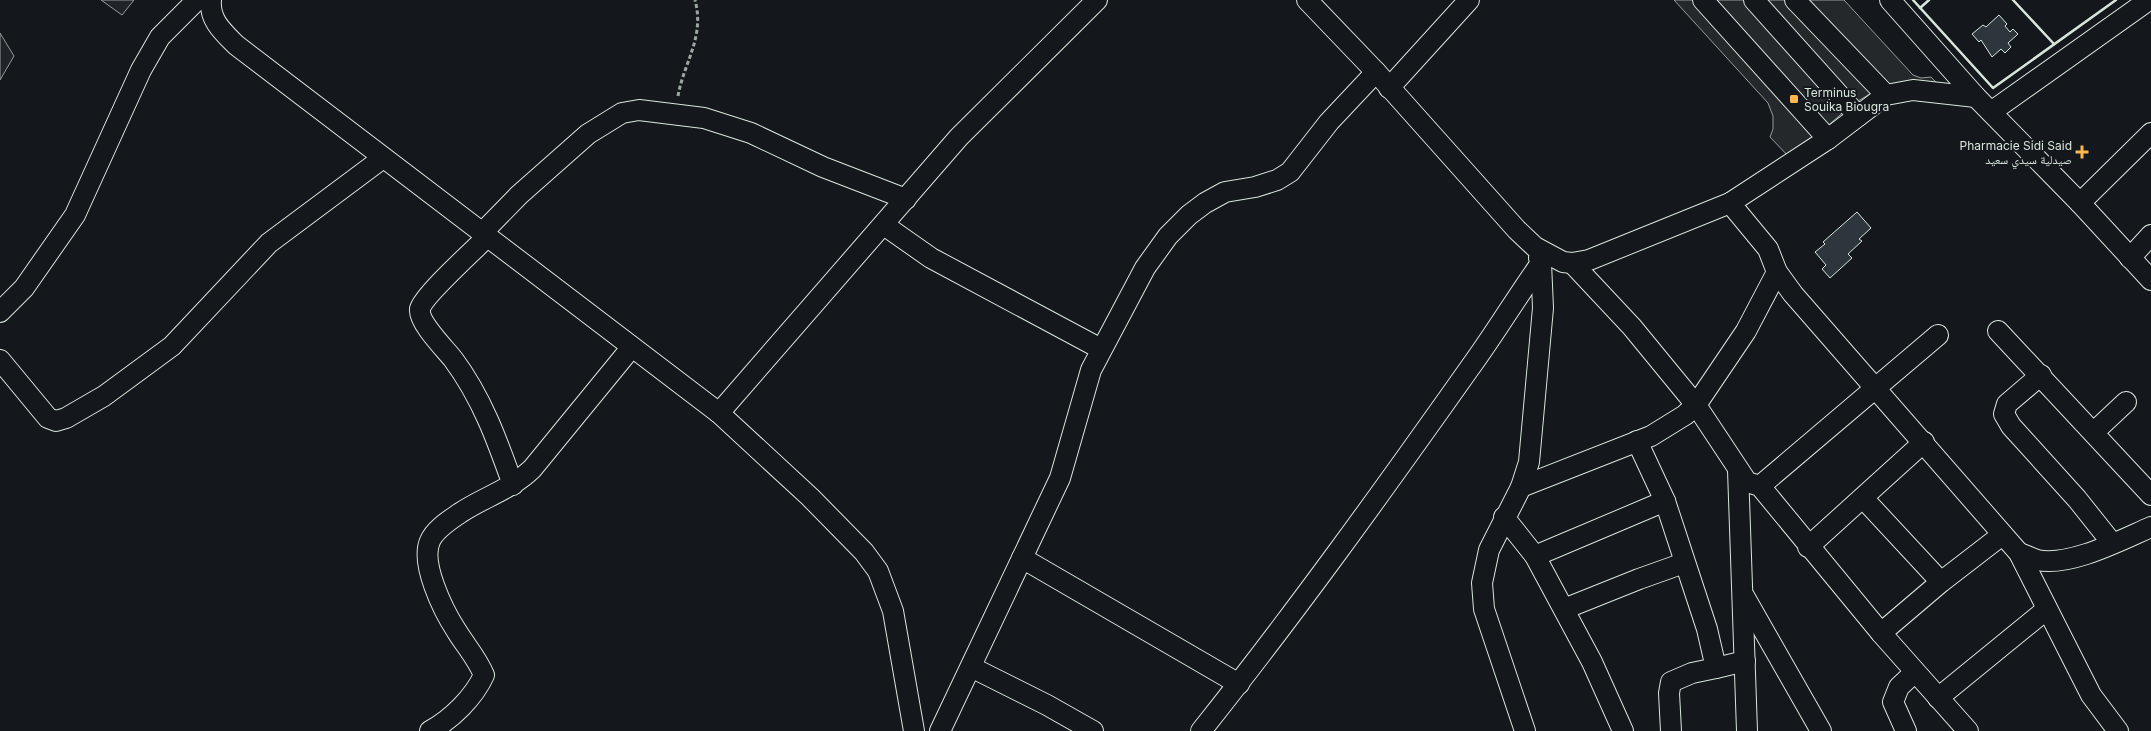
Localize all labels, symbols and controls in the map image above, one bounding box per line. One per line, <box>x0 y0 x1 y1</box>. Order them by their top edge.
place label: Terminus Souika Biougra <box>1804 85 1889 114</box>
marker: Terminus Souika Biougra <box>1788 93 1800 105</box>
place label: Pharmacie Sidi Said صيدلية سيدي سعيد <box>1959 138 2072 170</box>
marker: Pharmacie Sidi Said صيدلية سيدي سعيد <box>2076 146 2088 158</box>

